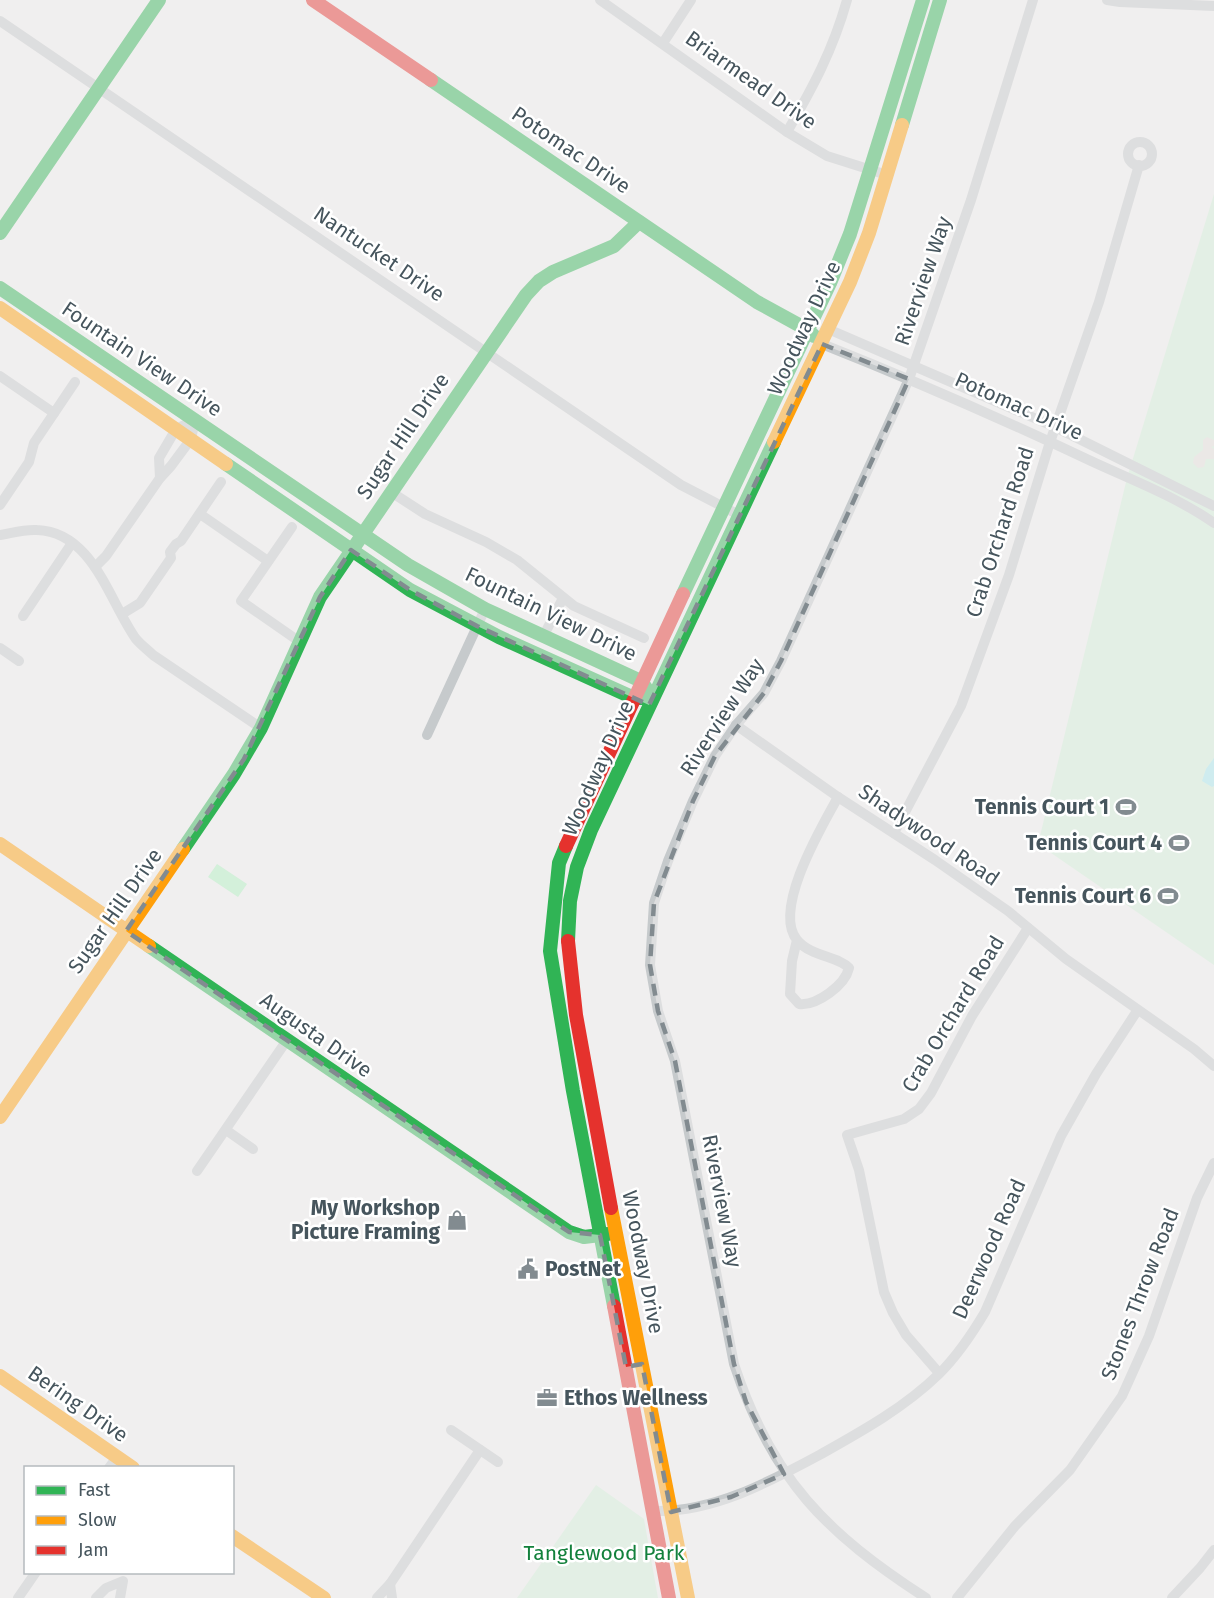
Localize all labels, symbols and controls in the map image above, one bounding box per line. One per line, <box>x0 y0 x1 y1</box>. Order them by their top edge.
street label: Briarmead Drive <box>680 25 822 135</box>
street label: Potomac Drive <box>507 101 635 199</box>
street label: Nantucket Drive <box>309 201 449 307</box>
street label: Riverview Way <box>889 212 957 349</box>
street label: Woodway Drive <box>762 257 846 399</box>
street label: Fountain View Drive <box>57 296 227 422</box>
street label: Potomac Drive <box>951 366 1087 446</box>
street label: Sugar Hill Drive <box>351 368 455 504</box>
street label: Crab Orchard Road <box>960 443 1040 621</box>
street label: Fountain View Drive <box>461 561 641 667</box>
street label: Riverview Way <box>674 653 770 781</box>
street label: Woodway Drive <box>557 696 639 840</box>
street label: Shadywood Road <box>854 778 1004 892</box>
place label: Tennis Court 1 <box>975 794 1109 820</box>
sports icon: Tennis Court 1 <box>1114 795 1138 819</box>
place label: Tennis Court 4 <box>1026 830 1162 856</box>
sports icon: Tennis Court 4 <box>1167 831 1191 855</box>
street label: Sugar Hill Drive <box>62 843 168 979</box>
place label: Tennis Court 6 <box>1015 883 1151 909</box>
sports icon: Tennis Court 6 <box>1156 884 1180 908</box>
street label: Crab Orchard Road <box>896 931 1010 1097</box>
street label: Augusta Drive <box>255 987 377 1083</box>
street label: Riverview Way <box>696 1132 748 1270</box>
street label: Deerwood Road <box>946 1175 1032 1323</box>
street label: Woodway Drive <box>616 1188 670 1336</box>
place label: My Workshop Picture Framing <box>291 1195 440 1245</box>
street label: Stones Throw Road <box>1095 1204 1185 1384</box>
shop icon: My Workshop Picture Framing <box>445 1208 469 1232</box>
place label: PostNet <box>545 1256 622 1282</box>
public building icon: PostNet <box>516 1257 540 1281</box>
street label: Bering Drive <box>23 1360 133 1448</box>
place label: Ethos Wellness <box>564 1385 708 1411</box>
office icon: Ethos Wellness <box>535 1386 559 1410</box>
legend <box>24 1466 234 1574</box>
text: Fast <box>78 1479 111 1501</box>
text: Slow <box>78 1509 117 1531</box>
text: Jam <box>78 1539 109 1561</box>
park label: Tanglewood Park <box>524 1540 685 1566</box>

